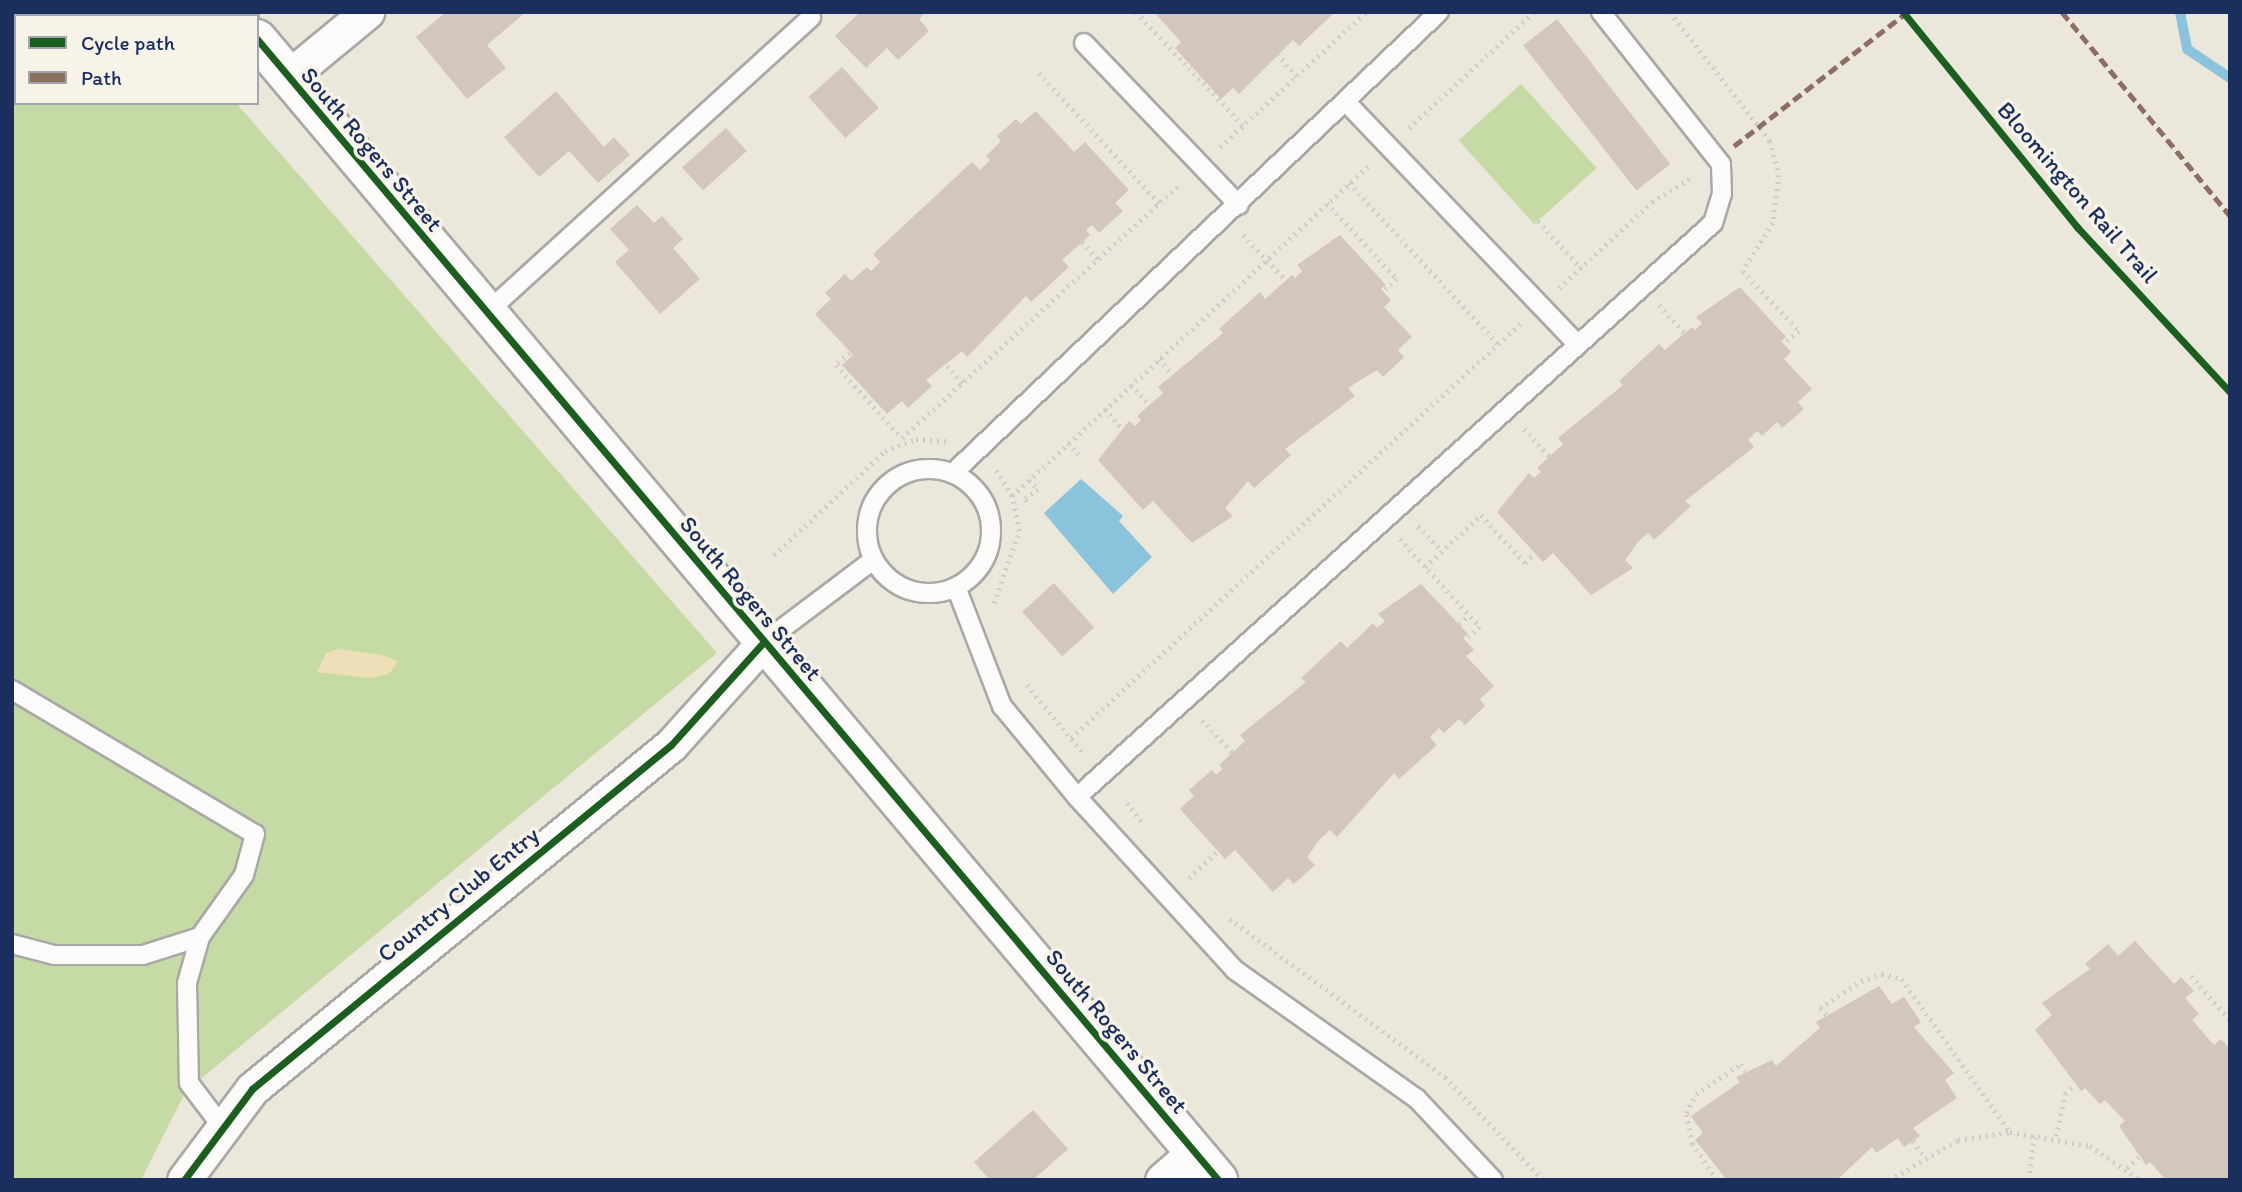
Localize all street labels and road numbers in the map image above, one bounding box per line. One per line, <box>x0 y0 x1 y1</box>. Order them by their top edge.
street label: South Rogers Street <box>295 61 449 237</box>
street label: Bloomington Rail Trail <box>1992 96 2164 288</box>
street label: South Rogers Street <box>674 510 828 686</box>
street label: Country Club Entry <box>371 820 545 968</box>
street label: South Rogers Street <box>1040 943 1194 1119</box>

